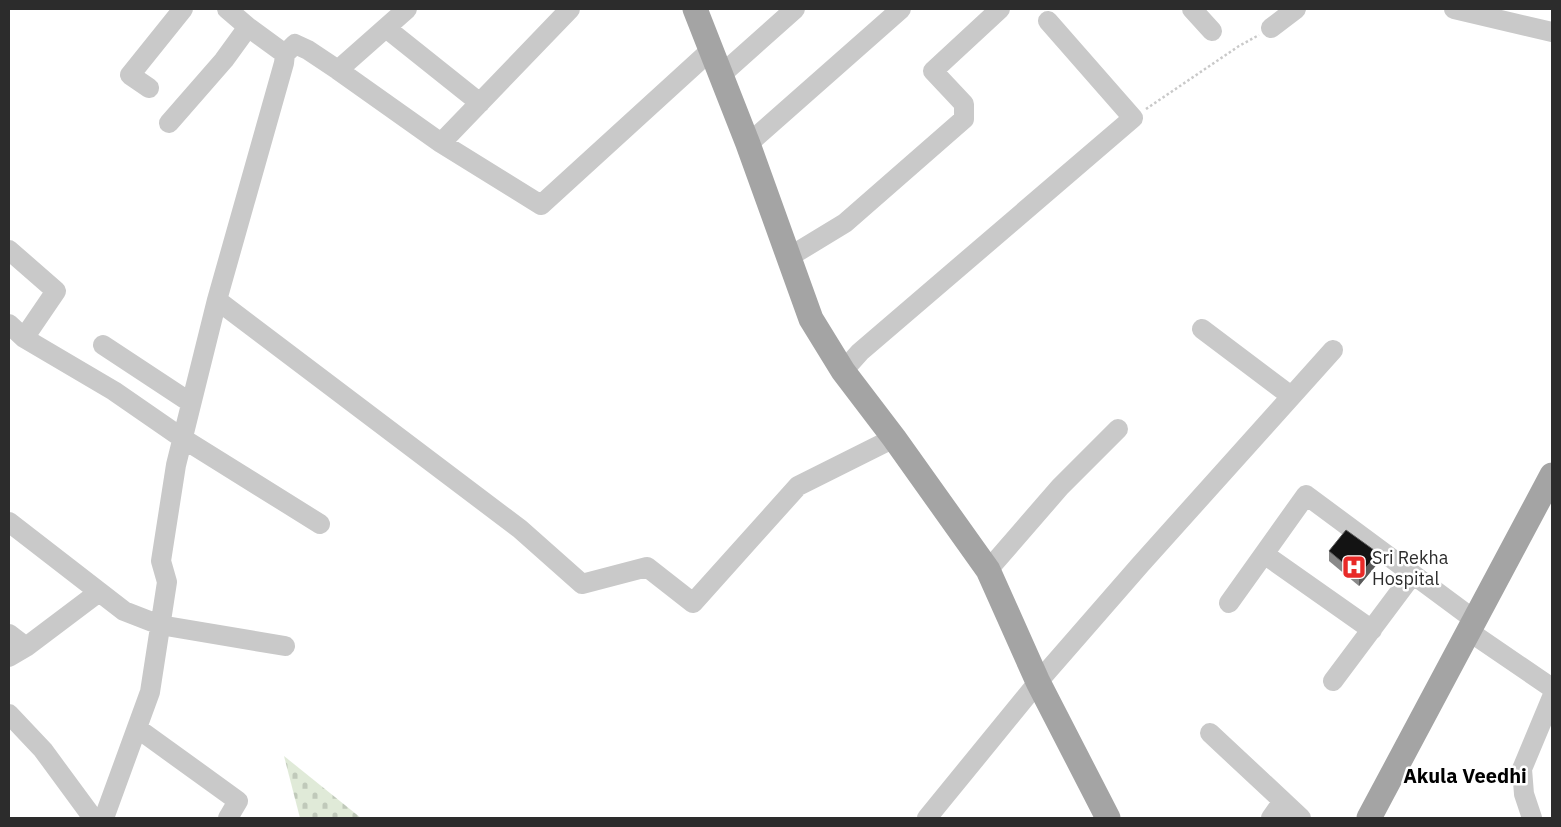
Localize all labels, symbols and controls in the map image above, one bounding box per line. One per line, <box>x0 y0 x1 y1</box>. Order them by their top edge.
place label: Sri Rekha Hospital <box>1372 546 1449 590</box>
hospital icon: Sri Rekha Hospital <box>1341 554 1367 580</box>
district label: Akula Veedhi <box>1403 762 1527 789</box>

